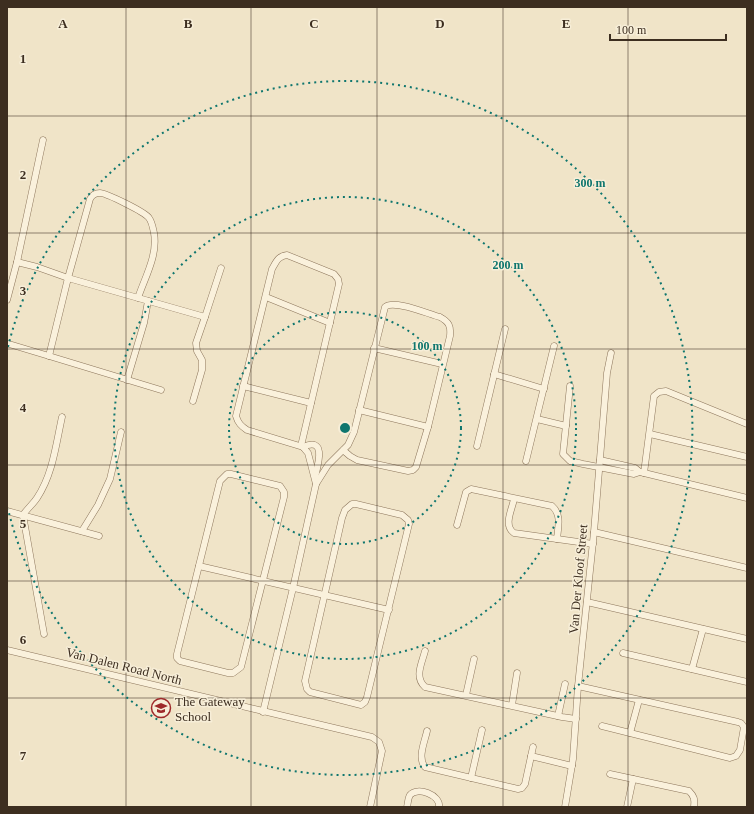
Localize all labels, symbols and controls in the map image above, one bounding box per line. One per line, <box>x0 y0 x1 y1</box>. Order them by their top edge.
text: A <box>58 16 68 31</box>
text: B <box>184 16 193 31</box>
text: C <box>309 16 319 31</box>
text: D <box>435 16 445 31</box>
text: E <box>562 16 570 31</box>
scale bar <box>610 16 726 42</box>
text: 100 m <box>616 23 647 37</box>
text: 1 <box>20 51 26 66</box>
text: 2 <box>20 167 26 182</box>
text: 300 m <box>575 176 606 190</box>
text: 200 m <box>493 258 524 272</box>
text: 3 <box>20 283 27 298</box>
text: 100 m <box>412 339 443 353</box>
text: 4 <box>20 400 27 415</box>
centre of rings <box>338 421 352 435</box>
text: 5 <box>20 516 27 531</box>
street label: Van Der Kloof Street <box>566 523 590 634</box>
text: 6 <box>20 632 27 647</box>
street label: Van Dalen Road North <box>65 644 184 688</box>
place label: The Gateway School <box>175 694 245 724</box>
school or university icon: The Gateway School <box>150 697 172 719</box>
text: 7 <box>20 748 27 763</box>

